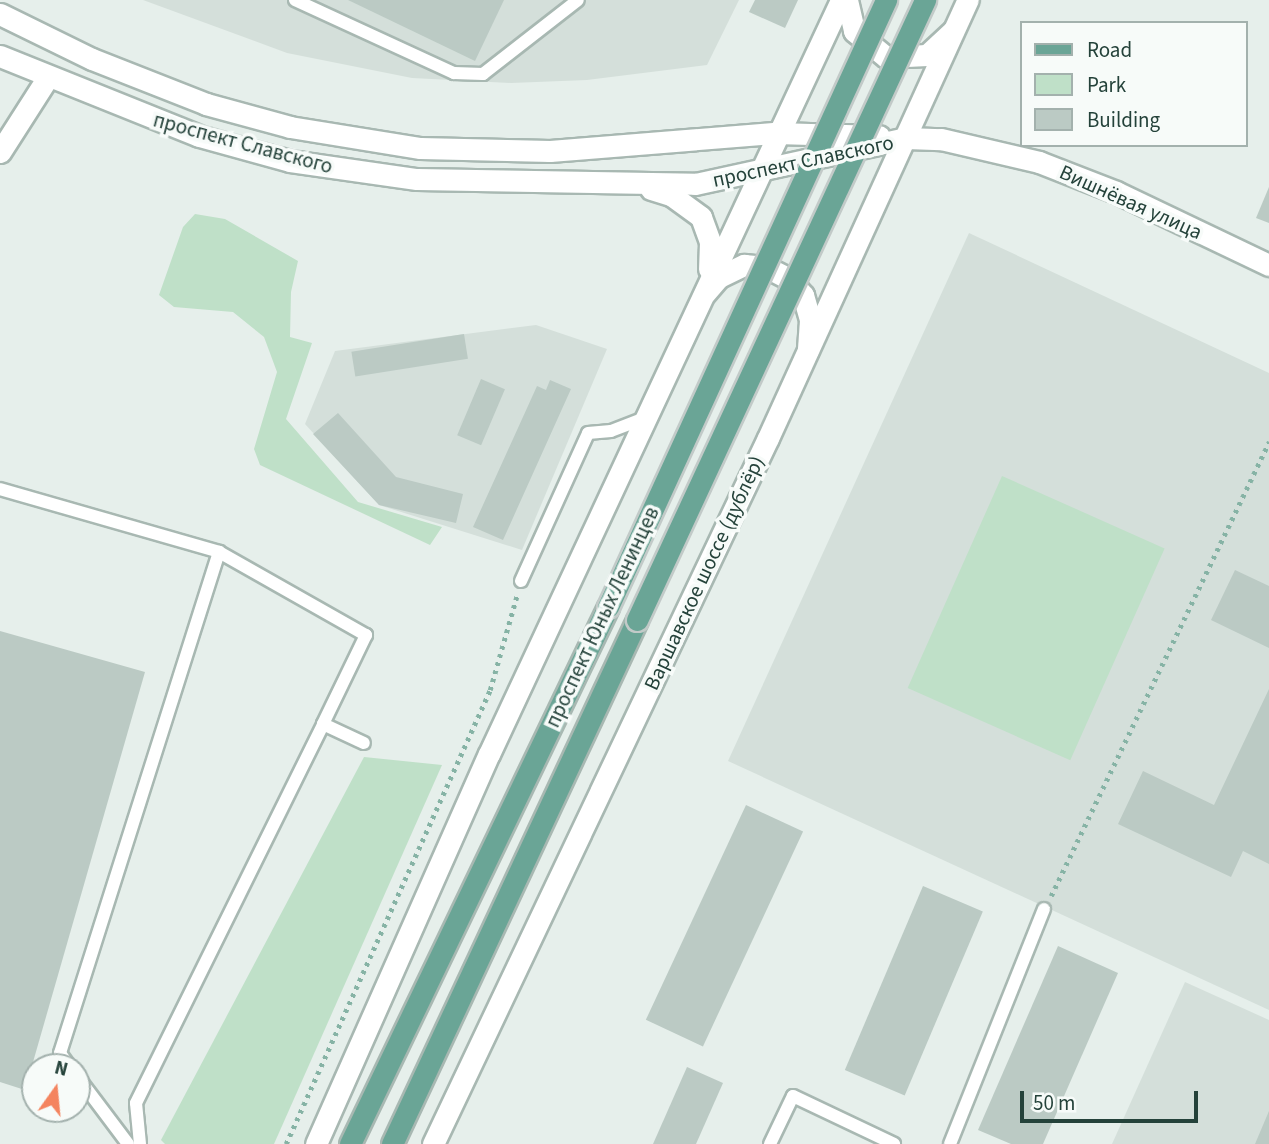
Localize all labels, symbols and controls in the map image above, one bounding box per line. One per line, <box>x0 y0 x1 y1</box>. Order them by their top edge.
legend <box>1020 21 1248 147</box>
text: Road <box>1087 35 1132 65</box>
text: Park <box>1087 70 1126 100</box>
text: Building <box>1087 105 1160 135</box>
street label: проспект Славского <box>151 107 335 179</box>
street label: проспект Славского <box>710 129 896 193</box>
street label: Вишнёвая улица <box>1056 159 1206 245</box>
street label: Варшавское шоссе (дублёр) <box>639 452 769 694</box>
street label: проспект Юных Ленинцев <box>540 503 664 731</box>
north arrow <box>21 1053 91 1123</box>
text: N <box>51 1054 71 1084</box>
scale bar <box>1024 1078 1202 1122</box>
text: 50 m <box>1033 1088 1075 1118</box>

